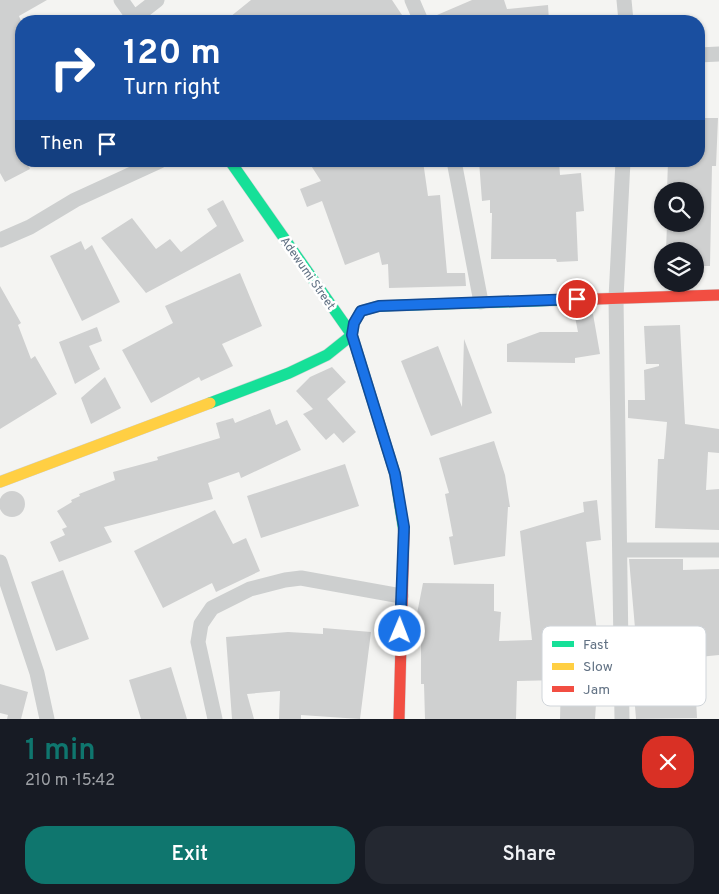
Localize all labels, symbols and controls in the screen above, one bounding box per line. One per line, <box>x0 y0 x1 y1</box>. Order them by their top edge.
text: 120 m <box>123 32 221 76</box>
icon: right <box>40 35 105 100</box>
text: Turn right <box>123 75 220 102</box>
icon: arrive <box>93 130 121 158</box>
text: Then <box>40 132 83 156</box>
map controls <box>654 182 704 292</box>
button: search <box>654 182 704 232</box>
street label: Adewumi Street <box>276 234 338 313</box>
button: layers <box>654 242 704 292</box>
pin <box>556 278 598 320</box>
icon: arrive <box>563 285 591 313</box>
position arrow <box>373 604 425 656</box>
legend <box>542 626 706 706</box>
text: Fast <box>583 637 609 654</box>
text: Slow <box>583 659 613 676</box>
text: Jam <box>583 682 610 699</box>
text: 1 min <box>25 733 96 770</box>
button: close <box>642 736 694 788</box>
text: 210 m · 15:42 <box>25 771 115 791</box>
button: Exit <box>25 826 355 884</box>
button: Share <box>365 826 694 884</box>

